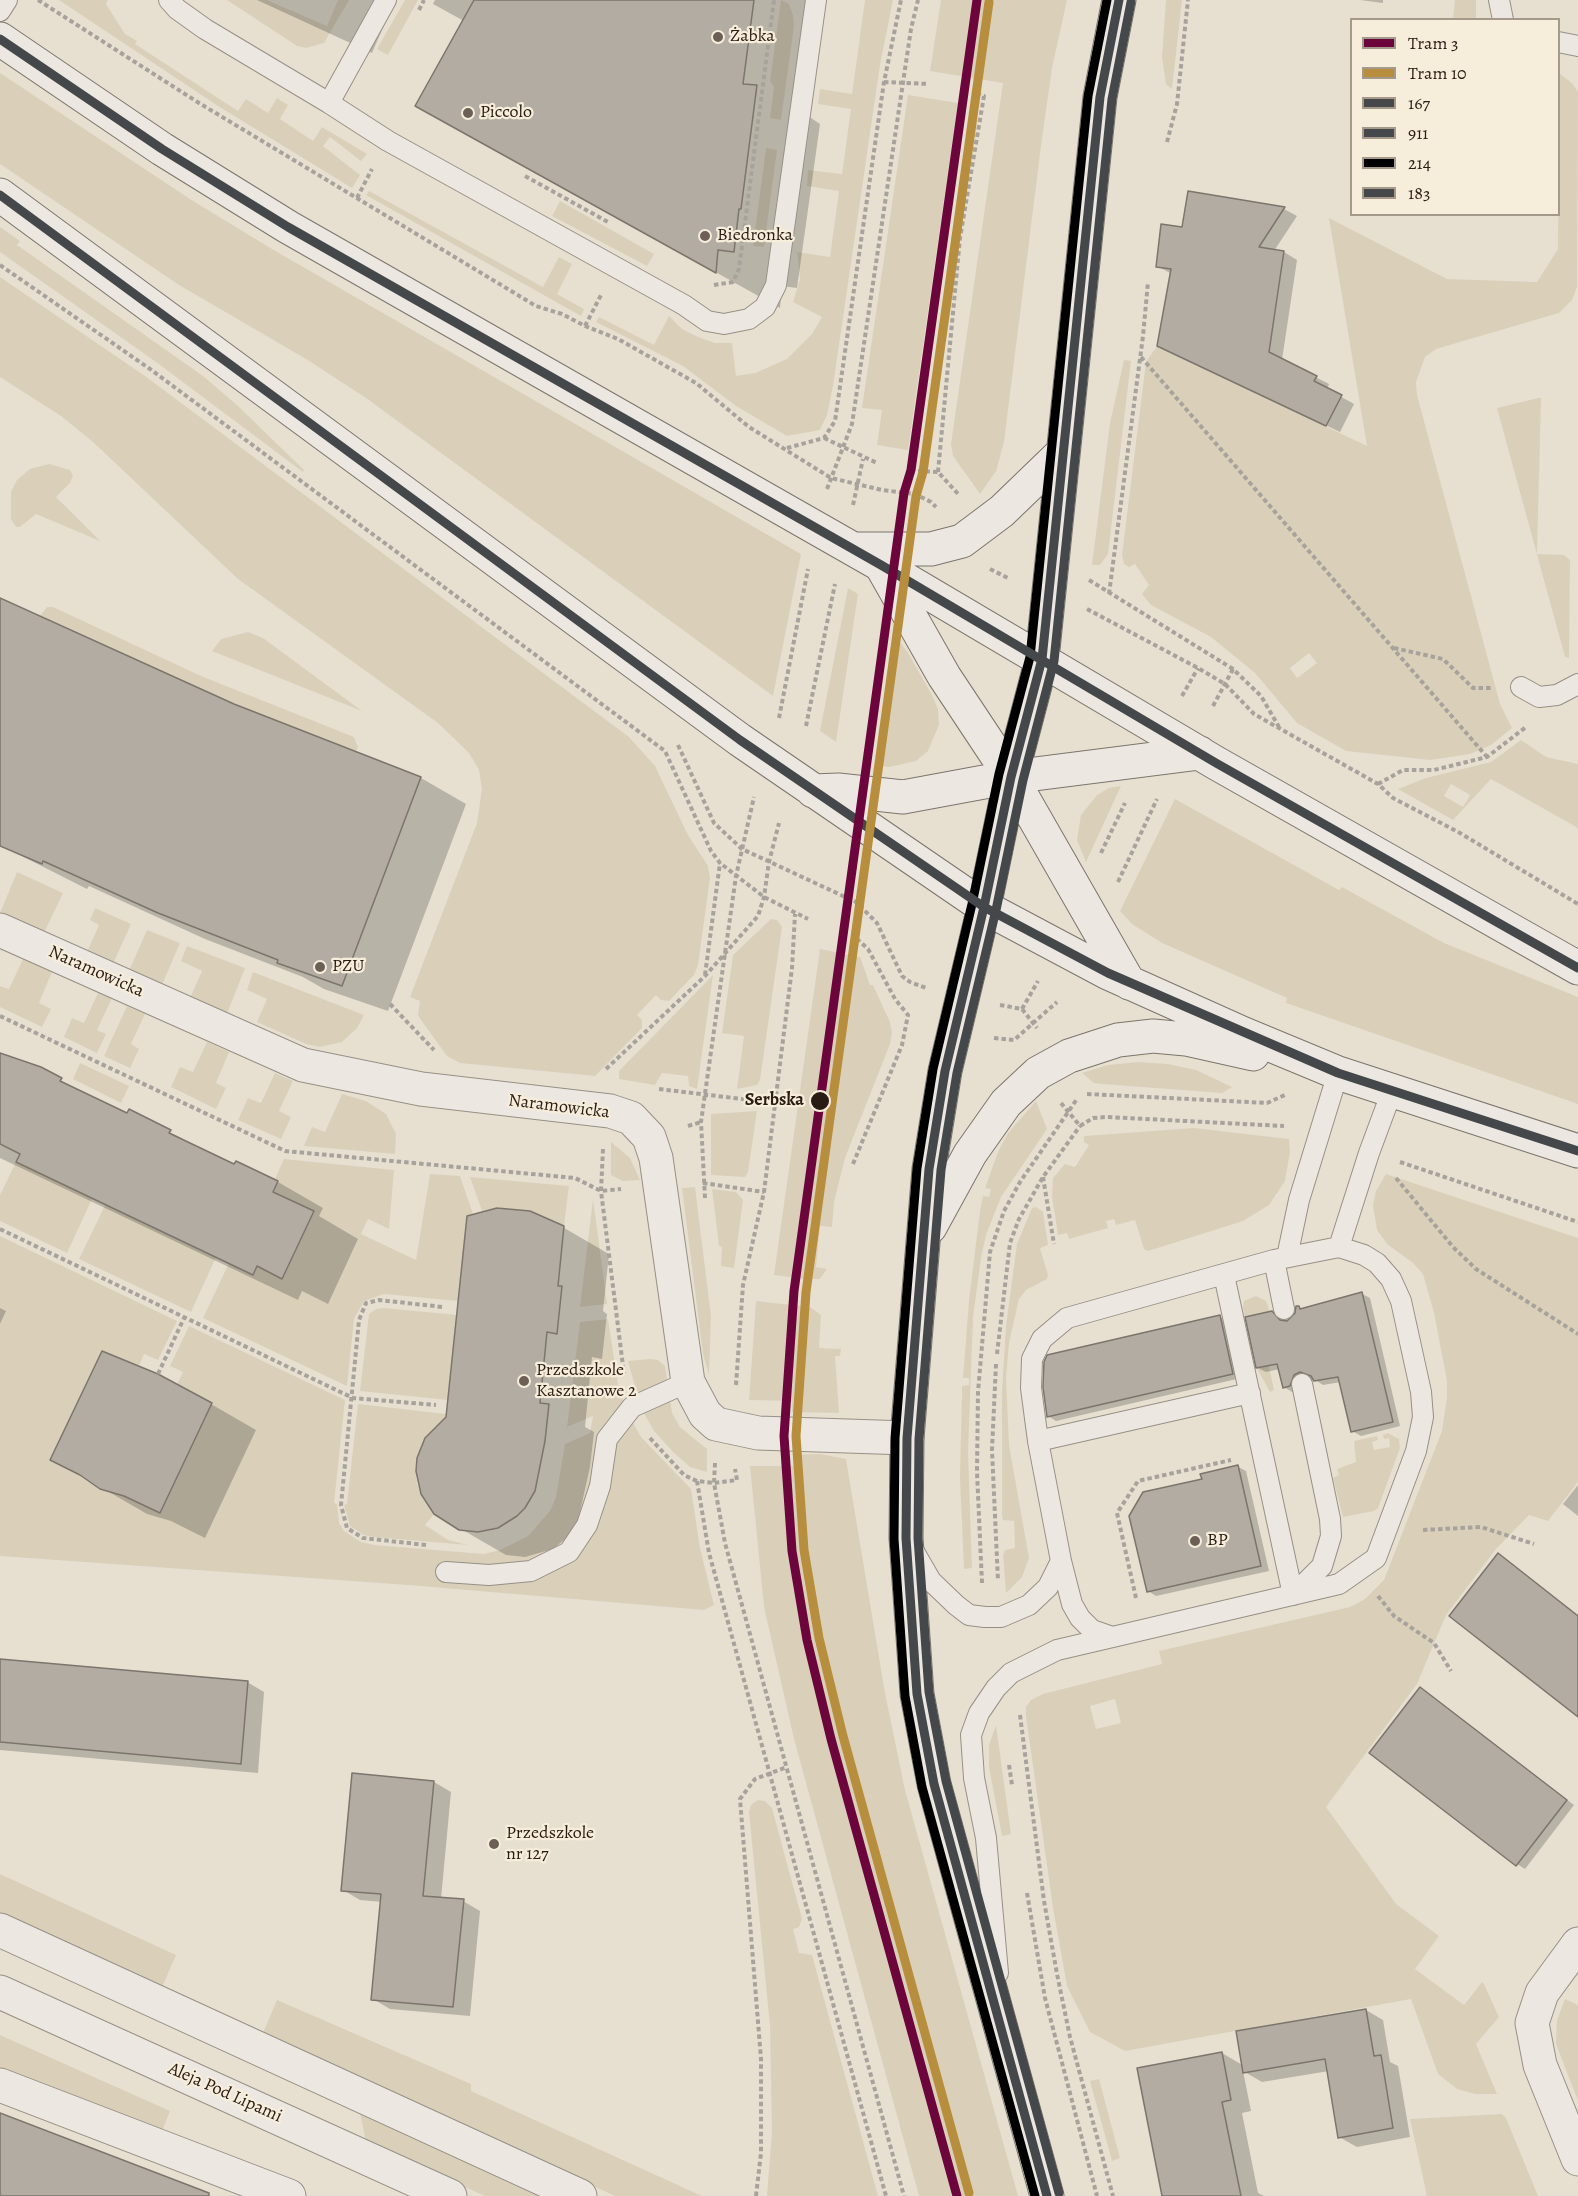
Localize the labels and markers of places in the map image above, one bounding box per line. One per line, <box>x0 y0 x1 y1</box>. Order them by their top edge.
place label: Żabka <box>730 26 775 48</box>
marker: Żabka <box>711 30 725 44</box>
place label: Piccolo <box>480 102 532 124</box>
marker: Piccolo <box>461 106 475 120</box>
place label: Biedronka <box>717 225 793 247</box>
marker: Biedronka <box>698 229 712 243</box>
place label: PZU <box>332 956 364 978</box>
marker: PZU <box>313 960 327 974</box>
place label: Serbska <box>745 1090 804 1112</box>
marker: Serbska <box>809 1090 831 1112</box>
place label: Przedszkole Kasztanowe 2 <box>536 1360 636 1402</box>
marker: Przedszkole Kasztanowe 2 <box>517 1374 531 1388</box>
place label: BP <box>1207 1530 1228 1552</box>
marker: BP <box>1188 1534 1202 1548</box>
place label: Przedszkole nr 127 <box>506 1823 594 1866</box>
marker: Przedszkole nr 127 <box>487 1837 501 1851</box>

